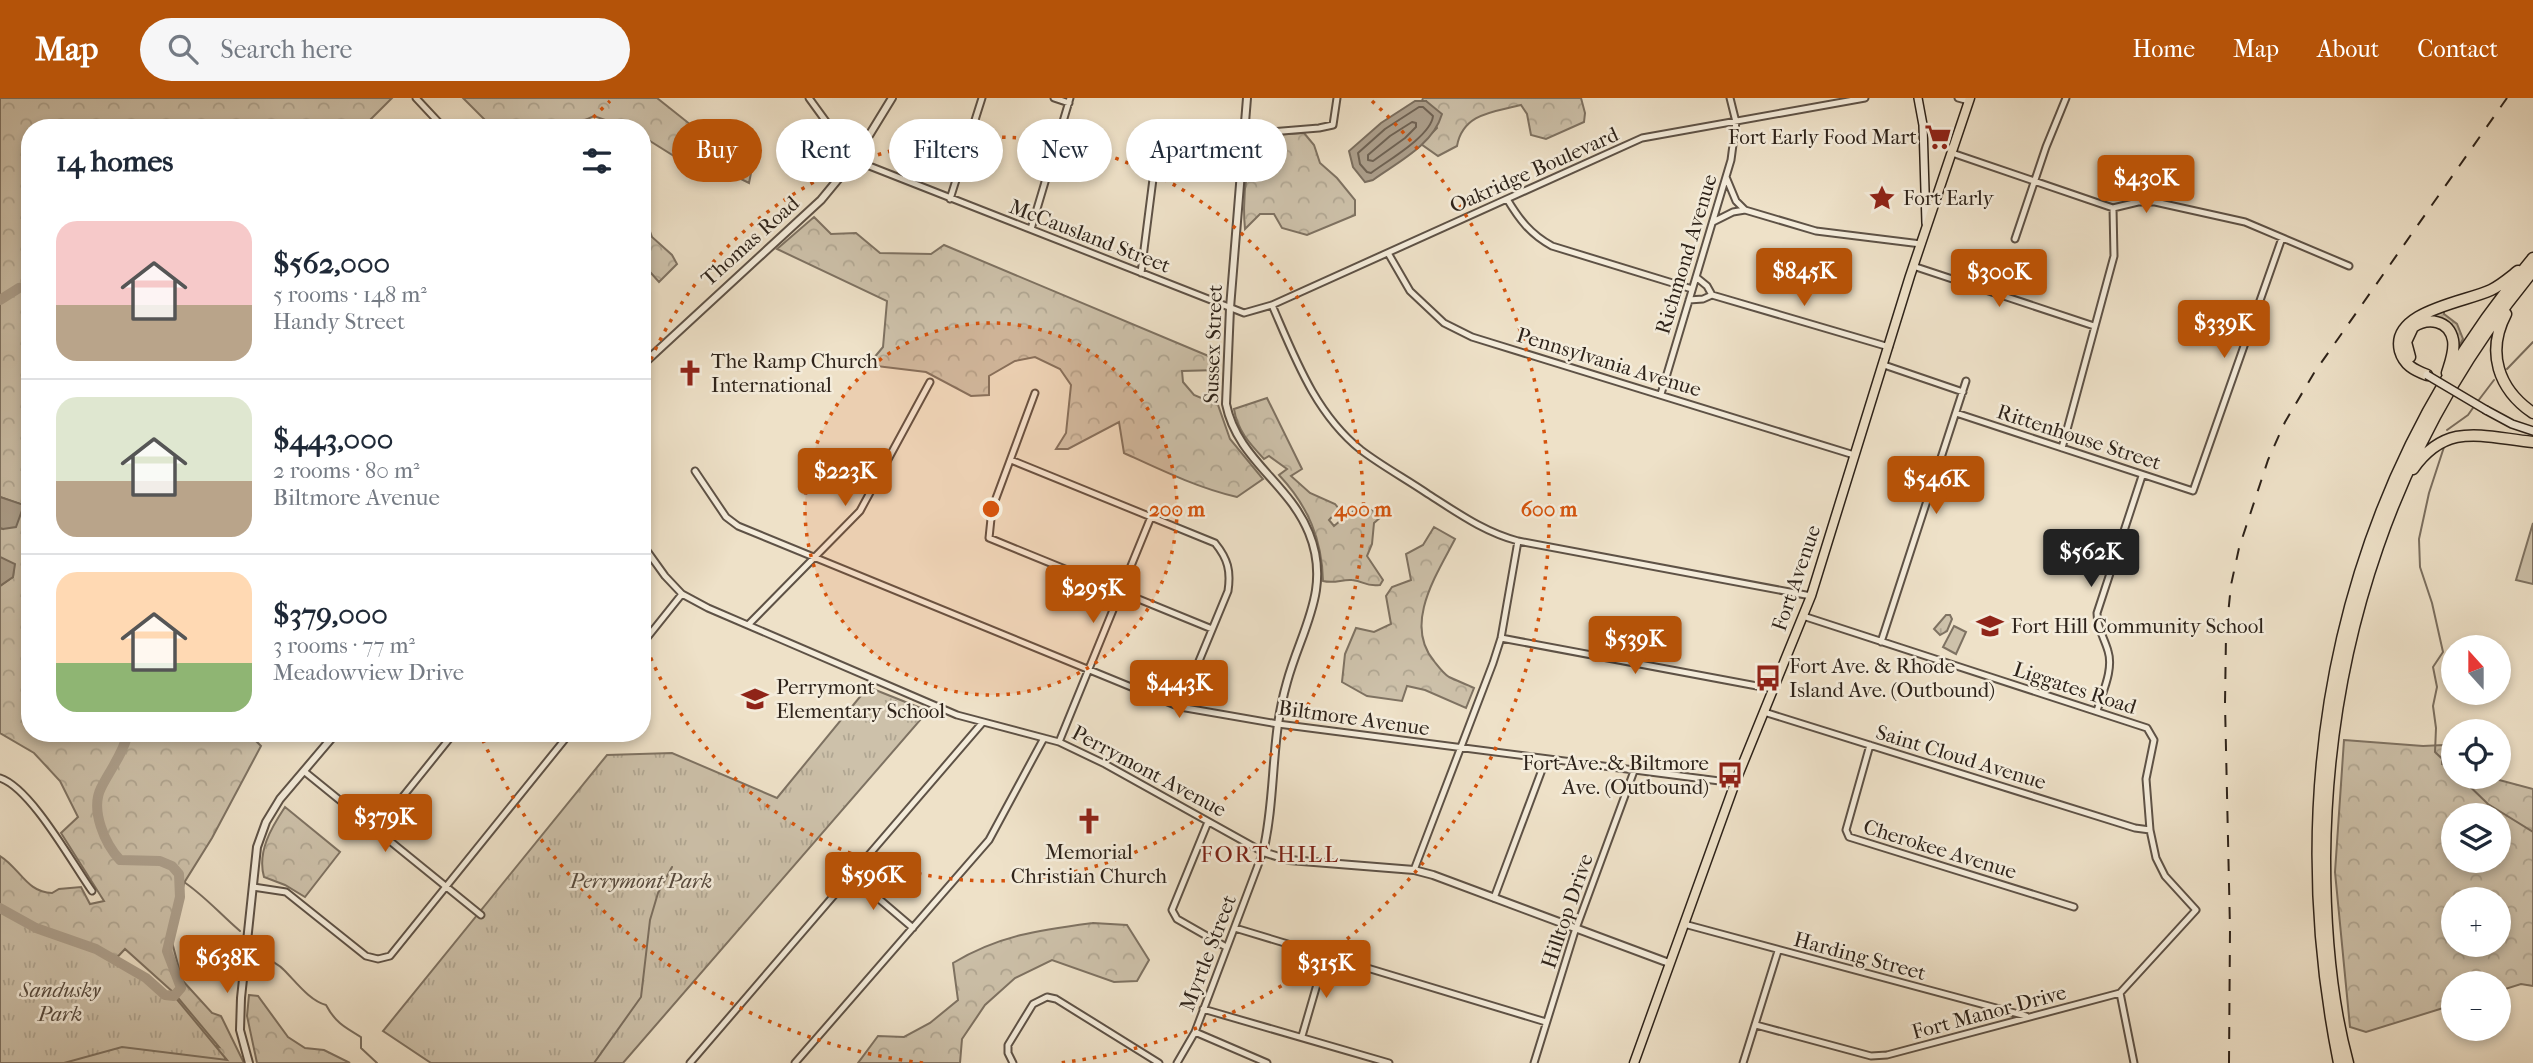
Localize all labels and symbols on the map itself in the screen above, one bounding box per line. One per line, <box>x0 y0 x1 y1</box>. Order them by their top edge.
street label: Oakridge Boulevard <box>1446 122 1622 218</box>
supermarket icon: Fort Early Food Mart <box>1923 122 1953 152</box>
place label: Fort Early Food Mart <box>1728 125 1917 149</box>
pin: $430K <box>2097 156 2195 215</box>
street label: Richmond Avenue <box>1650 171 1722 337</box>
place icon: Fort Early <box>1867 183 1897 213</box>
place label: Fort Early <box>1903 186 1994 210</box>
street label: Thomas Road <box>696 191 804 291</box>
street label: McCausland Street <box>1006 194 1174 278</box>
pin: $845K <box>1755 248 1853 308</box>
pin: $300K <box>1950 250 2048 309</box>
street label: Sussex Street <box>1199 283 1227 404</box>
pin: $339K <box>2175 300 2273 360</box>
street label: Pennsylvania Avenue <box>1514 323 1704 401</box>
place label: The Ramp Church International <box>711 349 878 397</box>
church icon: The Ramp Church International <box>675 358 705 388</box>
street label: Rittenhouse Street <box>1994 399 2164 475</box>
pin: $223K <box>796 448 894 508</box>
pin: $546K <box>1887 456 1985 516</box>
centre of rings <box>979 497 1003 521</box>
text: 200 m <box>1149 497 1206 521</box>
text: 400 m <box>1333 497 1392 522</box>
text: 600 m <box>1521 497 1578 521</box>
street label: Fort Avenue <box>1767 522 1825 634</box>
pin: $562K <box>2042 530 2140 589</box>
pin: $295K <box>1044 566 1142 625</box>
school or university icon: Fort Hill Community School <box>1975 611 2005 641</box>
place label: Fort Hill Community School <box>2011 614 2264 638</box>
pin: $539K <box>1586 616 1684 676</box>
north arrow <box>2441 635 2511 705</box>
place label: Fort Ave. & Rhode Island Ave. (Outbound) <box>1789 654 1995 702</box>
street label: Liggates Road <box>2011 657 2140 719</box>
pin: $443K <box>1130 660 1228 720</box>
bus stop icon: Fort Ave. & Rhode Island Ave. (Outbound) <box>1753 663 1783 693</box>
place label: Perrymont Elementary School <box>776 675 945 723</box>
school or university icon: Perrymont Elementary School <box>740 684 770 714</box>
street label: Biltmore Avenue <box>1277 696 1431 740</box>
street label: Perrymont Avenue <box>1068 720 1230 822</box>
street label: Saint Cloud Avenue <box>1873 720 2049 794</box>
place label: Fort Ave. & Biltmore Ave. (Outbound) <box>1522 751 1709 799</box>
bus stop icon: Fort Ave. & Biltmore Ave. (Outbound) <box>1715 760 1745 790</box>
pin: $379K <box>336 794 434 854</box>
church icon: Memorial Christian Church <box>1074 806 1104 836</box>
street label: Cherokee Avenue <box>1860 814 2020 884</box>
place label: Memorial Christian Church <box>1011 840 1167 888</box>
district label: FORT HILL <box>1200 841 1340 868</box>
street label: Hilltop Drive <box>1536 851 1598 971</box>
pin: $596K <box>824 852 922 912</box>
park label: Perrymont Park <box>569 869 712 893</box>
street label: Myrtle Street <box>1175 891 1241 1014</box>
street label: Harding Street <box>1791 927 1929 985</box>
pin: $638K <box>178 936 276 995</box>
pin: $315K <box>1277 940 1375 1000</box>
park label: Sandusky Park <box>18 978 102 1026</box>
street label: Fort Manor Drive <box>1909 980 2069 1044</box>

